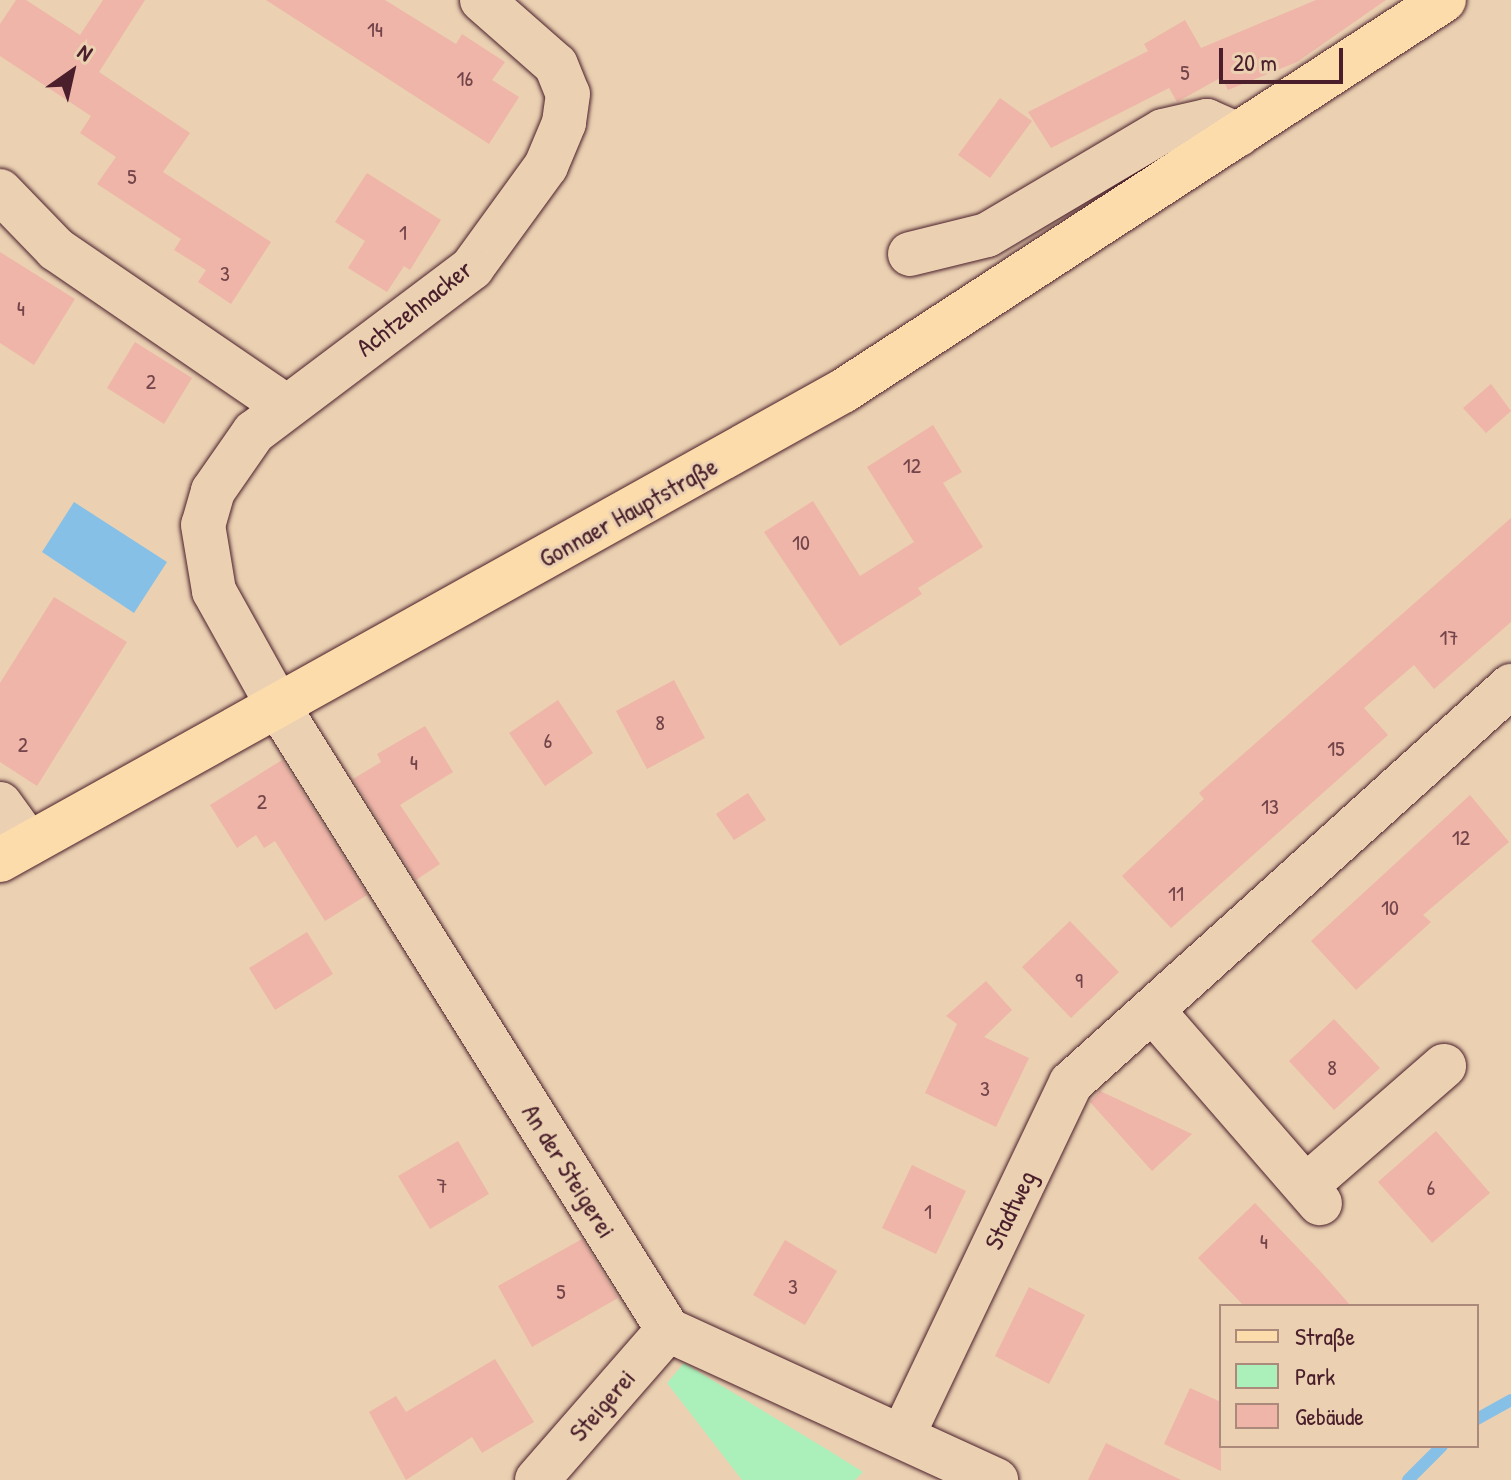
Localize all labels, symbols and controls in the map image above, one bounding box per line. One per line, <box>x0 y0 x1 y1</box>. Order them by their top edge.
house number: 14 <box>367 17 383 43</box>
north arrow <box>32 32 112 112</box>
scale bar <box>1223 32 1347 82</box>
text: N <box>72 36 99 68</box>
text: 20 m <box>1233 46 1277 78</box>
house number: 5 <box>1180 60 1190 86</box>
house number: 16 <box>457 66 473 92</box>
house number: 5 <box>127 164 137 190</box>
house number: 1 <box>399 220 407 246</box>
street label: Achtzehnacker <box>350 253 478 363</box>
house number: 3 <box>220 261 230 287</box>
house number: 4 <box>17 296 25 322</box>
house number: 2 <box>146 369 156 395</box>
street label: Gonnaer Hauptstraße <box>533 450 723 574</box>
house number: 12 <box>903 453 921 479</box>
house number: 10 <box>792 530 810 556</box>
house number: 17 <box>1440 625 1458 651</box>
house number: 8 <box>655 710 665 736</box>
house number: 6 <box>544 728 552 754</box>
house number: 2 <box>18 732 28 758</box>
house number: 15 <box>1327 736 1345 762</box>
house number: 4 <box>410 750 418 776</box>
house number: 2 <box>257 789 267 815</box>
house number: 13 <box>1261 794 1279 820</box>
house number: 12 <box>1452 825 1470 851</box>
house number: 11 <box>1168 881 1184 907</box>
house number: 10 <box>1381 895 1399 921</box>
house number: 9 <box>1075 968 1083 994</box>
house number: 8 <box>1327 1055 1337 1081</box>
house number: 3 <box>980 1076 990 1102</box>
street label: An der Steigerei <box>515 1098 623 1244</box>
street label: Stadtweg <box>978 1165 1042 1255</box>
house number: 7 <box>437 1173 447 1199</box>
house number: 6 <box>1427 1175 1435 1201</box>
house number: 1 <box>924 1199 932 1225</box>
house number: 4 <box>1260 1229 1268 1255</box>
house number: 3 <box>788 1274 798 1300</box>
house number: 5 <box>556 1279 566 1305</box>
legend <box>1219 1304 1479 1448</box>
text: Straße <box>1295 1320 1355 1352</box>
text: Park <box>1295 1360 1335 1392</box>
street label: Steigerei <box>562 1363 642 1447</box>
text: Gebäude <box>1295 1400 1364 1432</box>

